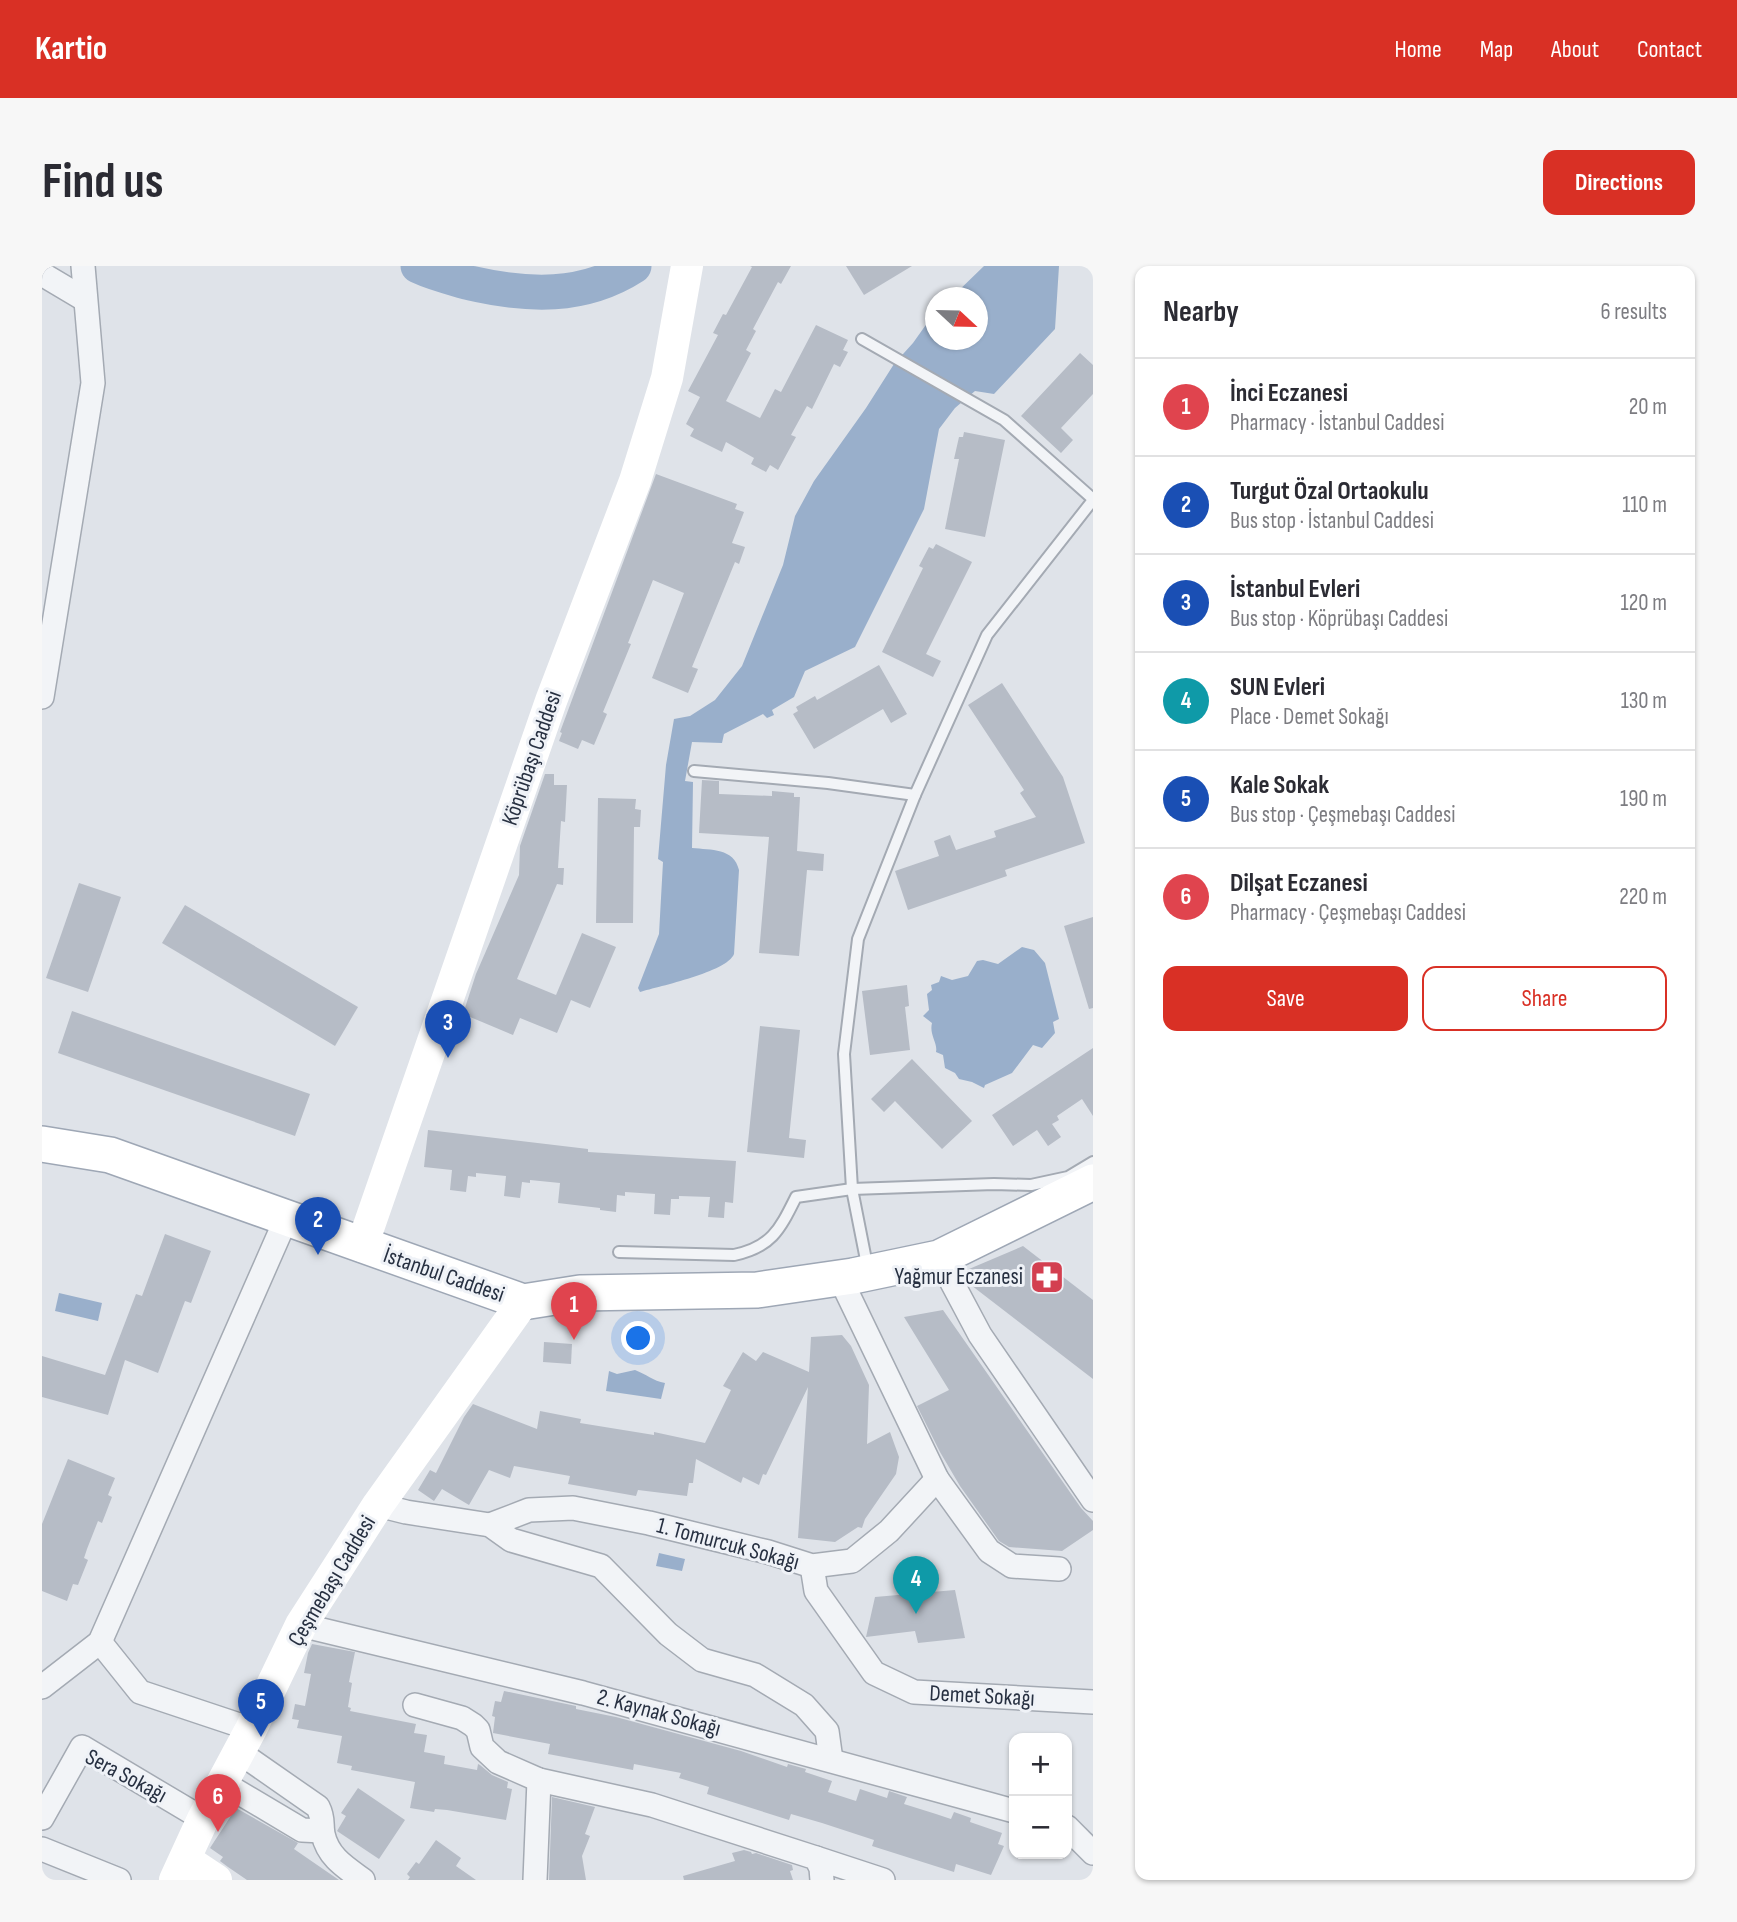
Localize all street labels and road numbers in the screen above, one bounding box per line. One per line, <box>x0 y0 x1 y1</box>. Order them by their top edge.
street label: Köprübaşı Caddesi <box>496 687 568 829</box>
street label: İstanbul Caddesi <box>380 1241 508 1309</box>
street label: Çeşmebaşı Caddesi <box>282 1511 382 1651</box>
street label: 1. Tomurcuk Sokağı <box>654 1512 802 1576</box>
street label: Demet Sokağı <box>929 1679 1035 1713</box>
street label: 2. Kaynak Sokağı <box>594 1683 724 1743</box>
street label: Sera Sokağı <box>80 1743 172 1809</box>

